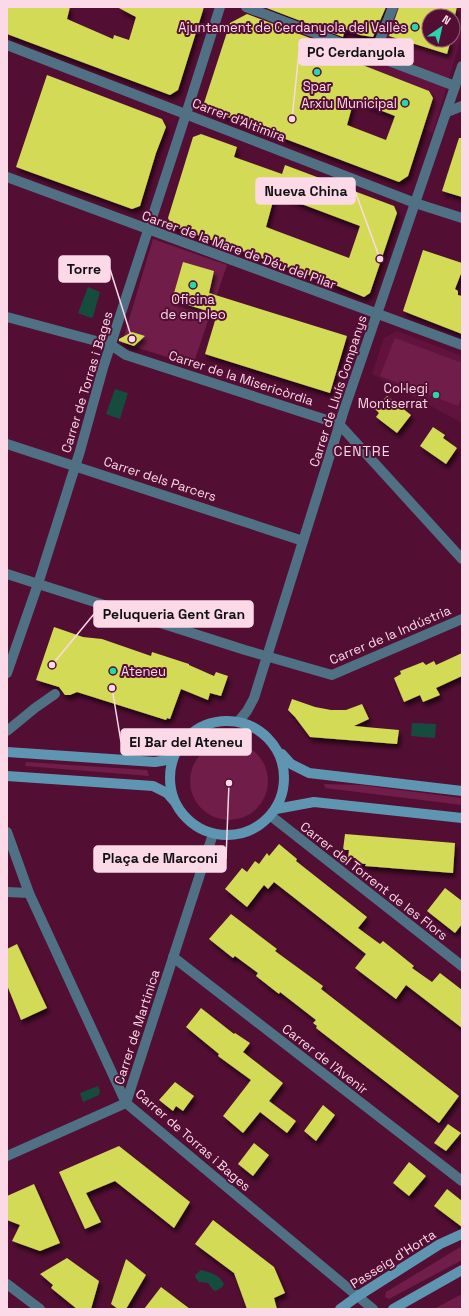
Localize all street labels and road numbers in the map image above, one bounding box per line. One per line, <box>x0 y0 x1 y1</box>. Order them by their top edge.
street label: Carrer d'Altimira <box>190 94 289 146</box>
street label: Carrer de la Mare de Déu del Pilar <box>140 207 338 293</box>
street label: Carrer de Torras i Bages <box>57 309 117 455</box>
street label: Carrer de Lluís Companys <box>305 313 371 469</box>
street label: Carrer de la Misericòrdia <box>166 347 316 410</box>
street label: Carrer dels Parcers <box>101 453 219 505</box>
street label: Carrer de la Indústria <box>327 601 454 668</box>
street label: Carrer del Torrent de les Flors <box>297 818 451 944</box>
street label: Carrer de Martinica <box>110 967 164 1087</box>
street label: Carrer de l'Avenir <box>279 1020 371 1098</box>
street label: Carrer de Torras i Bages <box>132 1085 254 1195</box>
street label: Passeig d'Horta <box>347 1226 439 1292</box>

